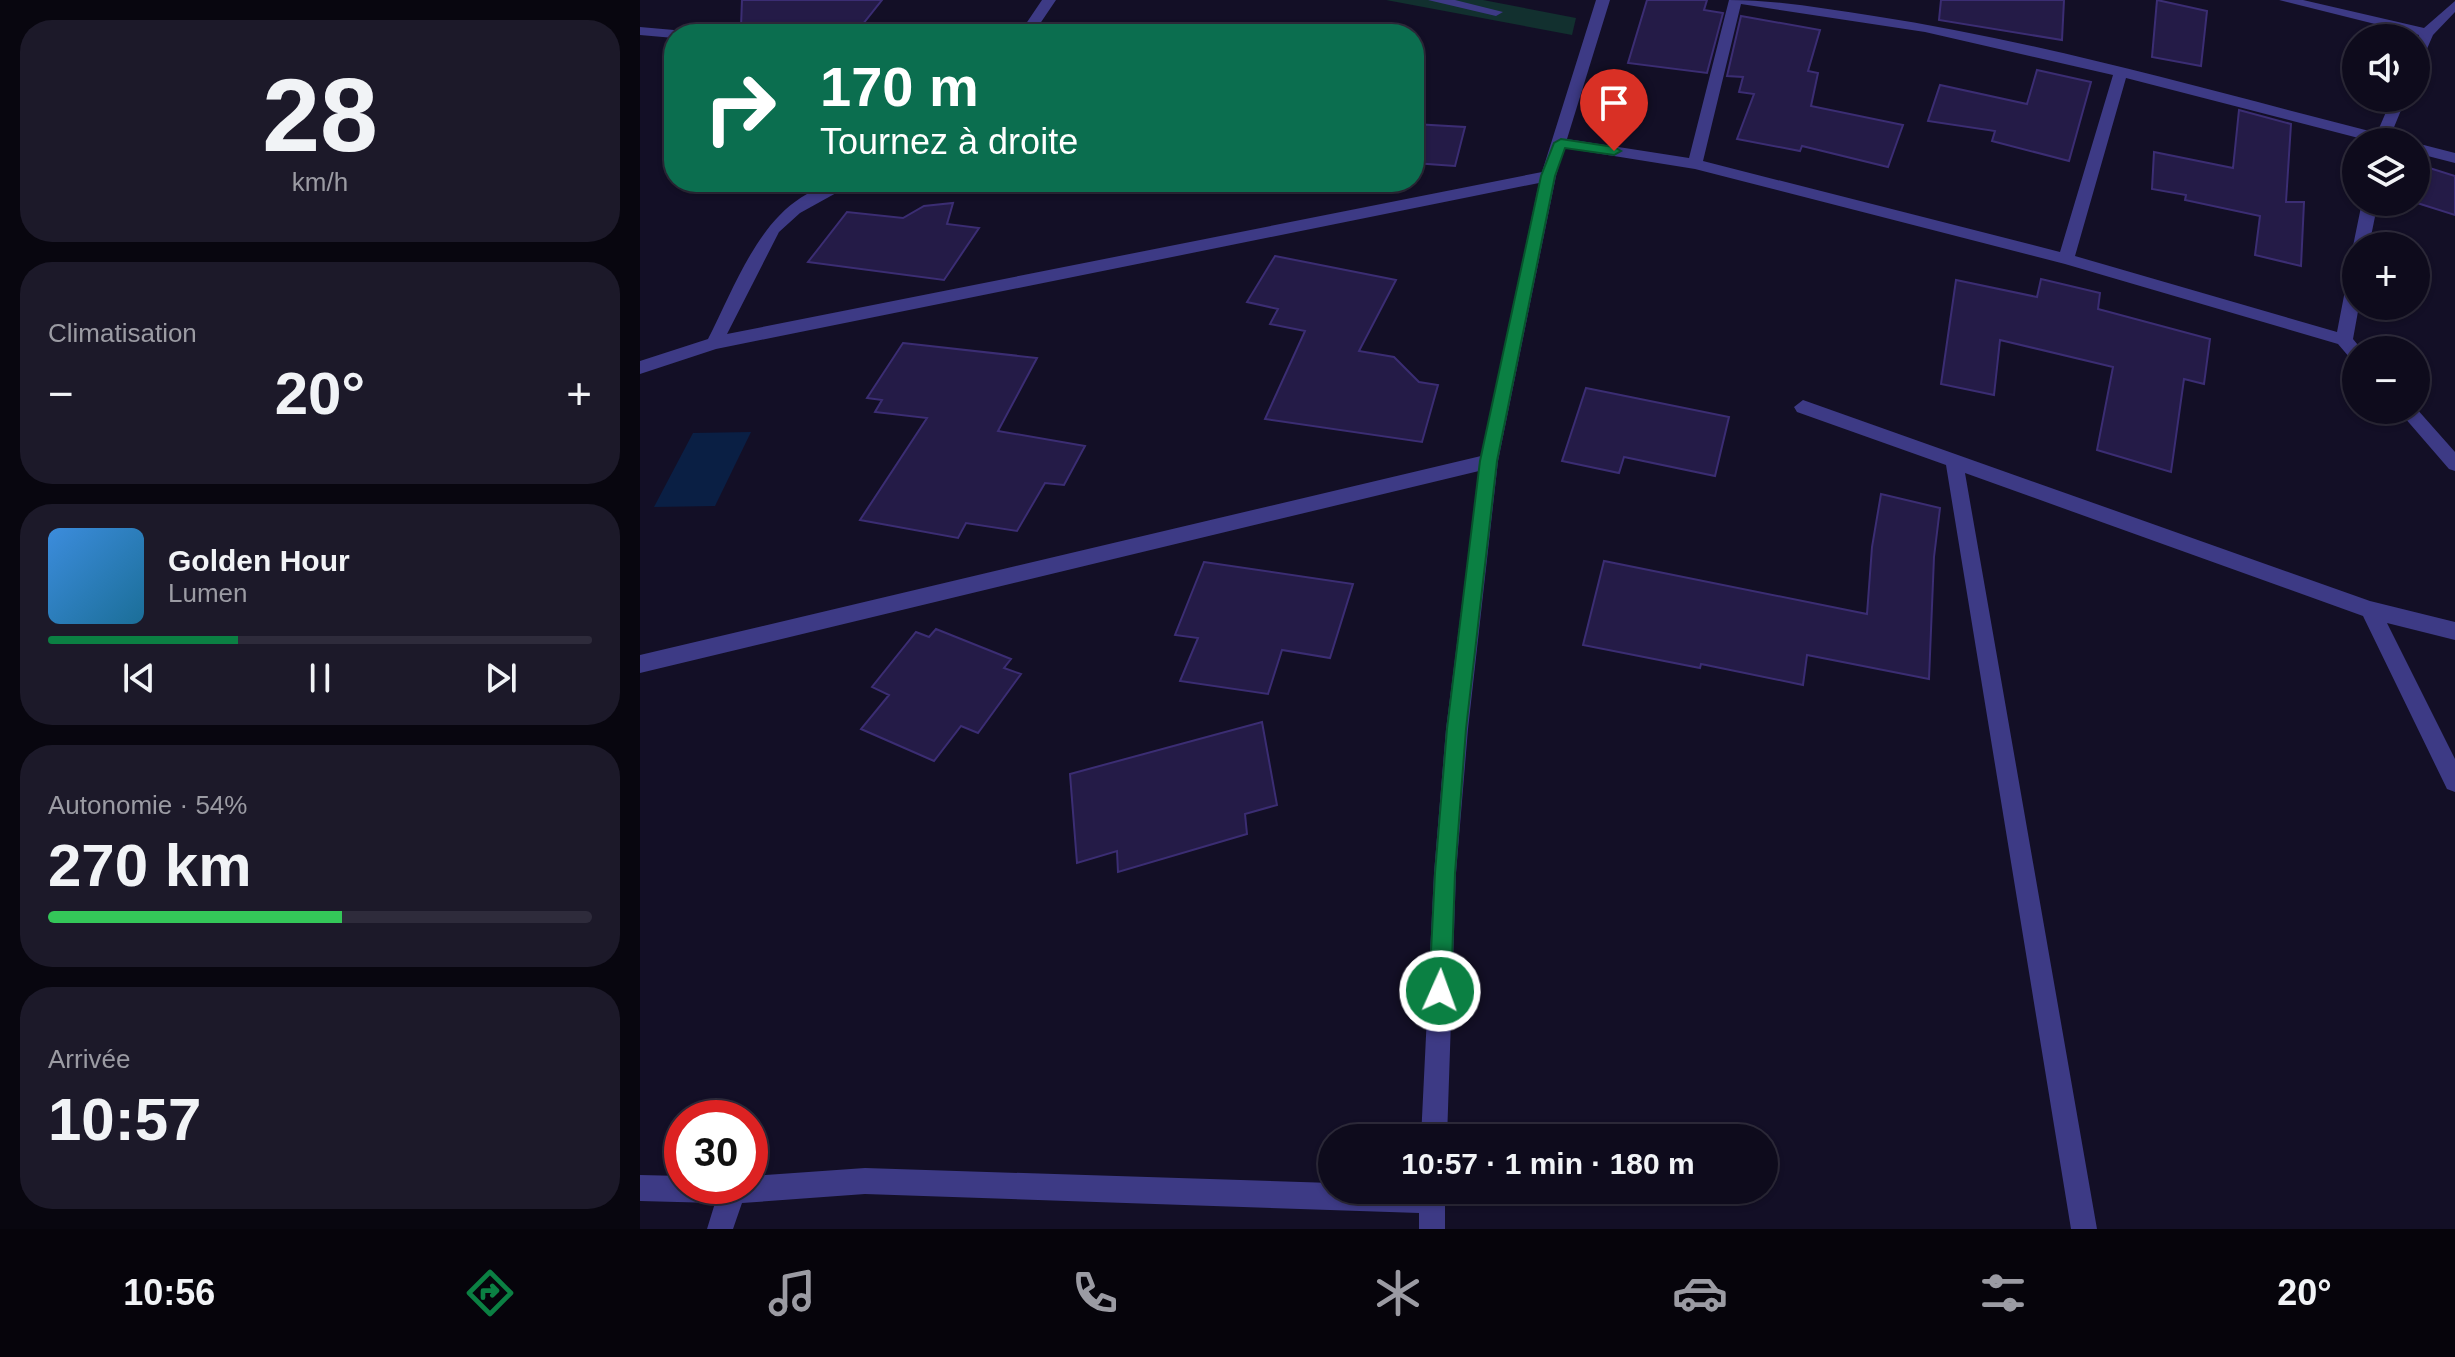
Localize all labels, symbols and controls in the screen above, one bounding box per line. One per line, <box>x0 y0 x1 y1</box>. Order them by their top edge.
map controls <box>2342 24 2430 424</box>
button: sound <box>2342 24 2430 112</box>
text: 170 m <box>820 55 979 118</box>
icon: right <box>688 56 792 160</box>
text: 28 <box>262 57 378 173</box>
pin <box>1580 69 1648 151</box>
icon: arrive <box>1592 81 1636 125</box>
text: Tournez à droite <box>820 121 1078 162</box>
button: layers <box>2342 128 2430 216</box>
text: km/h <box>292 167 348 197</box>
button: + <box>2342 232 2430 320</box>
text: Climatisation <box>48 318 197 348</box>
button: − <box>2342 336 2430 424</box>
text: 20° <box>275 360 365 427</box>
text: − <box>48 369 74 418</box>
text: + <box>566 369 592 418</box>
text: Golden Hour <box>168 544 350 577</box>
text: Lumen <box>168 578 248 608</box>
icon: previous <box>117 656 161 700</box>
icon: pause <box>298 656 342 700</box>
icon: next <box>479 656 523 700</box>
text: Autonomie · 54% <box>48 790 247 820</box>
text: 270 km <box>48 832 252 899</box>
position arrow <box>1398 949 1482 1033</box>
text: Arrivée <box>48 1044 130 1074</box>
text: 10:57 <box>48 1086 201 1153</box>
speed limit sign: 30 <box>664 1100 768 1204</box>
text: 10:57 · 1 min · 180 m <box>1401 1147 1695 1180</box>
icon: directions <box>462 1265 518 1321</box>
icon: music <box>764 1265 820 1321</box>
icon: phone <box>1067 1265 1123 1321</box>
icon: climate <box>1370 1265 1426 1321</box>
icon: car <box>1672 1265 1728 1321</box>
icon: filters <box>1975 1265 2031 1321</box>
text: 10:56 <box>123 1272 215 1313</box>
text: 20° <box>2277 1272 2332 1313</box>

